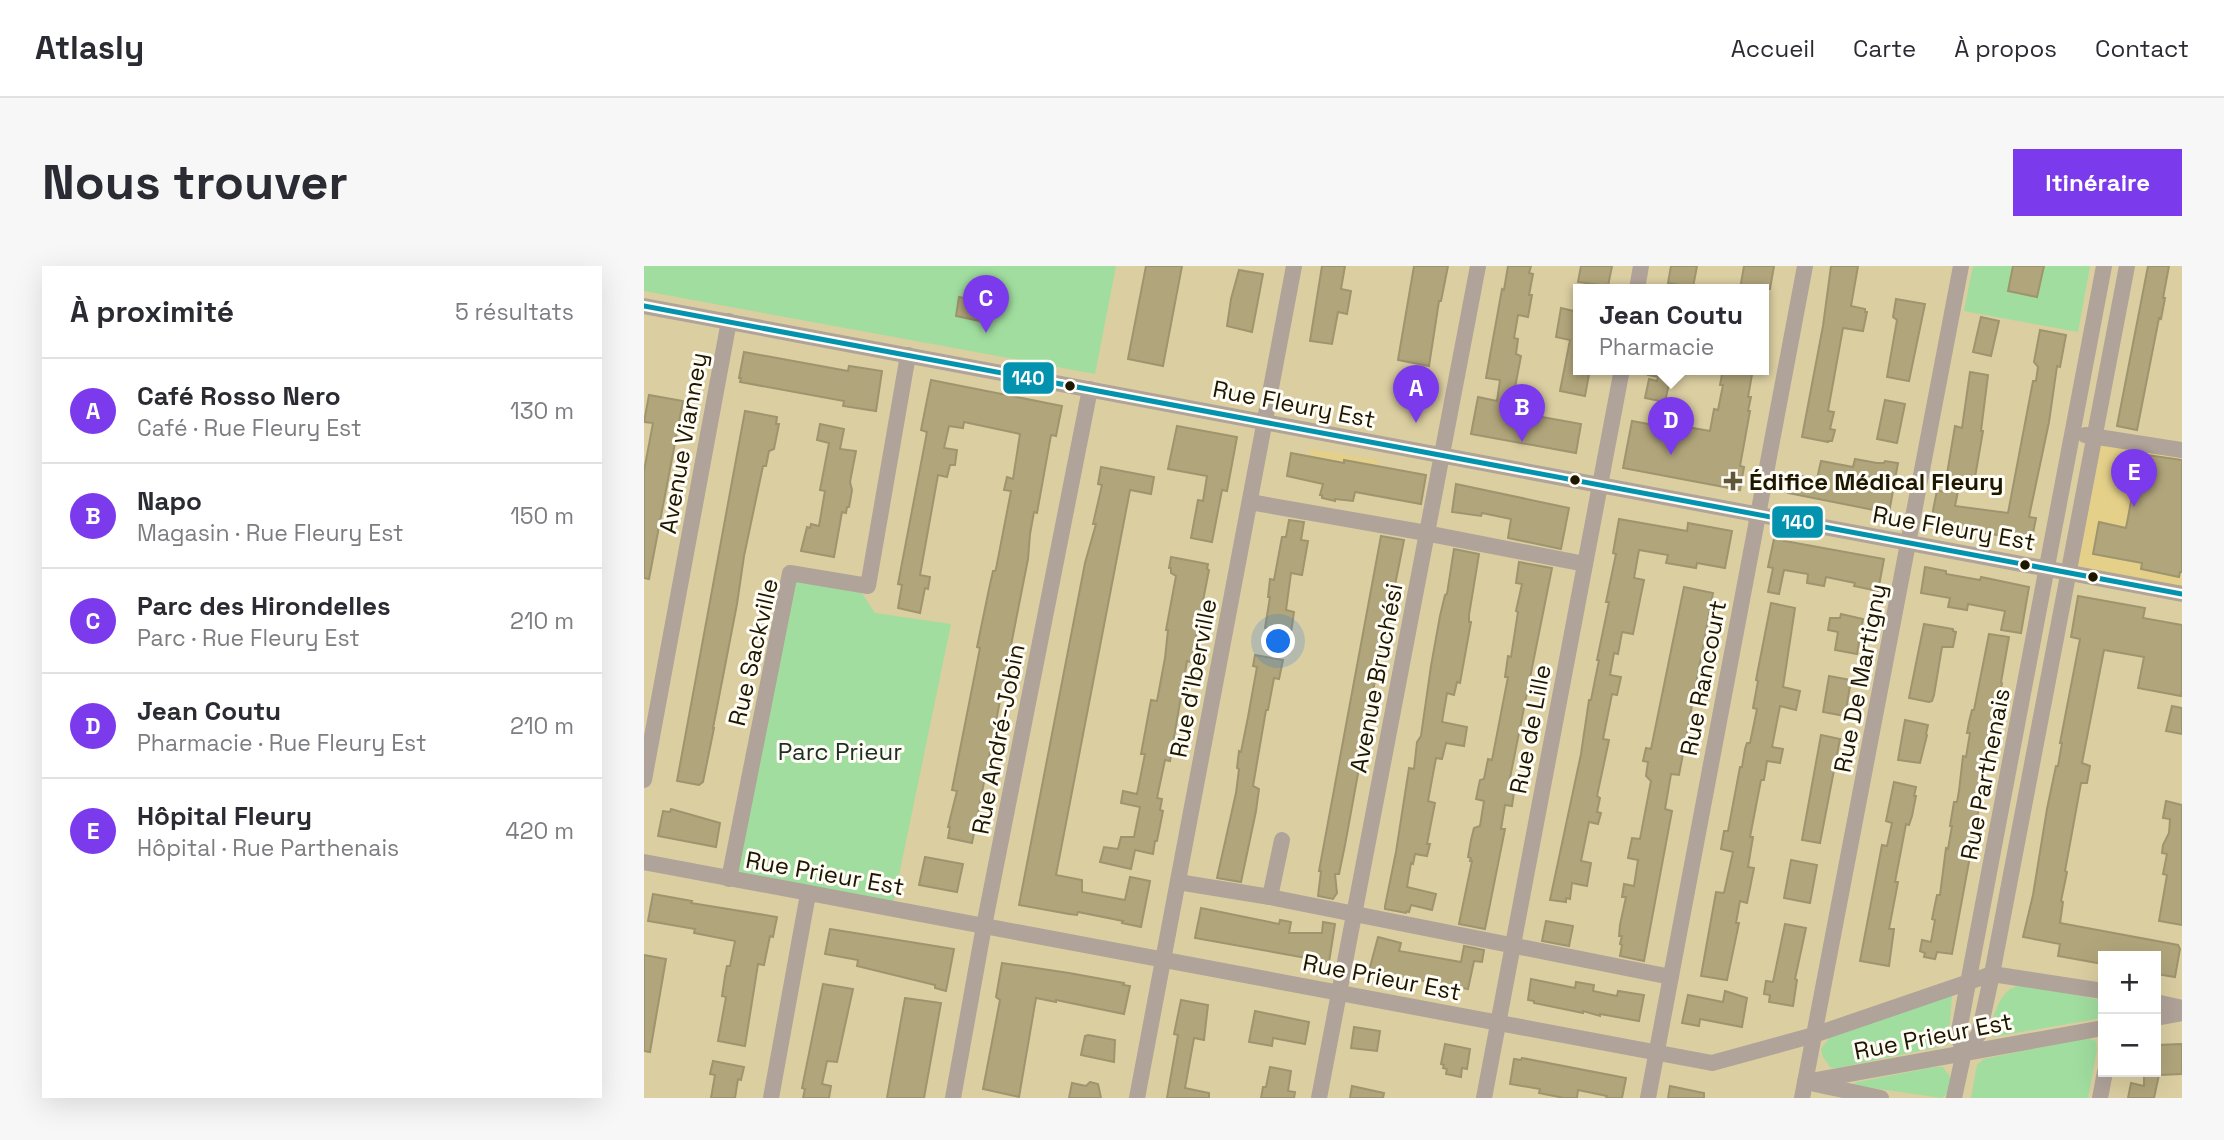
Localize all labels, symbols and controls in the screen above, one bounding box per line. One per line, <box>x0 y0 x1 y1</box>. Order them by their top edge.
text: Atlasly <box>35 27 144 69</box>
text: Accueil <box>1731 33 1815 64</box>
text: Carte <box>1853 33 1916 64</box>
text: À propos <box>1954 33 2057 64</box>
text: Contact <box>2095 33 2189 64</box>
button: Itinéraire <box>2013 149 2182 216</box>
text: Nous trouver <box>42 151 348 213</box>
pin: C <box>963 275 1009 333</box>
popup <box>1573 284 1769 375</box>
text: À proximité <box>70 292 234 331</box>
text: 5 résultats <box>455 297 574 327</box>
text: Jean Coutu <box>1599 298 1743 332</box>
text: Pharmacie <box>1599 332 1714 362</box>
street label: Avenue Vianney <box>652 350 714 536</box>
line badge: 140 <box>1002 361 1055 395</box>
pin: A <box>1393 365 1439 423</box>
text: 140 <box>1012 366 1044 391</box>
street label: Rue Fleury Est <box>1210 373 1378 435</box>
text: Café Rosso Nero <box>137 379 341 413</box>
unlabelled marker <box>1063 379 1077 393</box>
pin: B <box>1499 384 1545 442</box>
text: A <box>86 396 100 426</box>
text: 130 m <box>510 396 574 426</box>
pin: D <box>1648 397 1694 455</box>
text: Café · Rue Fleury Est <box>137 413 362 443</box>
pin: E <box>2111 449 2157 507</box>
place label: Édifice Médical Fleury <box>1749 466 2003 497</box>
marker: Édifice Médical Fleury <box>1723 471 1743 491</box>
unlabelled marker <box>1568 473 1582 487</box>
text: Napo <box>137 484 202 518</box>
street label: Rue Fleury Est <box>1870 498 2038 558</box>
text: B <box>85 501 101 531</box>
text: 150 m <box>510 501 574 531</box>
line badge: 140 <box>1771 505 1824 539</box>
text: 140 <box>1782 510 1814 535</box>
text: Magasin · Rue Fleury Est <box>137 518 404 548</box>
unlabelled marker <box>2018 558 2032 572</box>
unlabelled marker <box>2086 570 2100 584</box>
street label: Rue Sackville <box>721 575 785 729</box>
street label: Avenue Bruchési <box>1342 581 1410 775</box>
street label: Rue De Martigny <box>1827 581 1893 775</box>
text: Parc des Hirondelles <box>137 589 391 623</box>
street label: Rue d'Iberville <box>1162 596 1224 760</box>
street label: Rue Rancourt <box>1673 598 1733 758</box>
text: C <box>86 606 100 636</box>
text: 210 m <box>510 606 574 636</box>
text: Parc · Rue Fleury Est <box>137 623 360 653</box>
your location <box>1261 624 1295 658</box>
street label: Rue André-Jobin <box>964 641 1032 837</box>
street label: Rue de Lille <box>1502 662 1558 796</box>
street label: Rue Parthenais <box>1953 686 2017 862</box>
text: Jean Coutu <box>137 694 281 728</box>
text: D <box>85 711 101 741</box>
text: 210 m <box>510 711 574 741</box>
text: Pharmacie · Rue Fleury Est <box>137 728 427 758</box>
park label: Parc Prieur <box>778 736 902 767</box>
text: Hôpital Fleury <box>137 799 312 833</box>
text: E <box>87 816 99 846</box>
text: 420 m <box>505 816 574 846</box>
text: Hôpital · Rue Parthenais <box>137 833 399 863</box>
street label: Rue Prieur Est <box>743 844 907 902</box>
street label: Rue Prieur Est <box>1300 946 1464 1008</box>
map controls <box>2098 951 2161 1077</box>
button: + <box>2098 951 2161 1014</box>
street label: Rue Prieur Est <box>1851 1005 2015 1067</box>
button: − <box>2098 1014 2161 1077</box>

